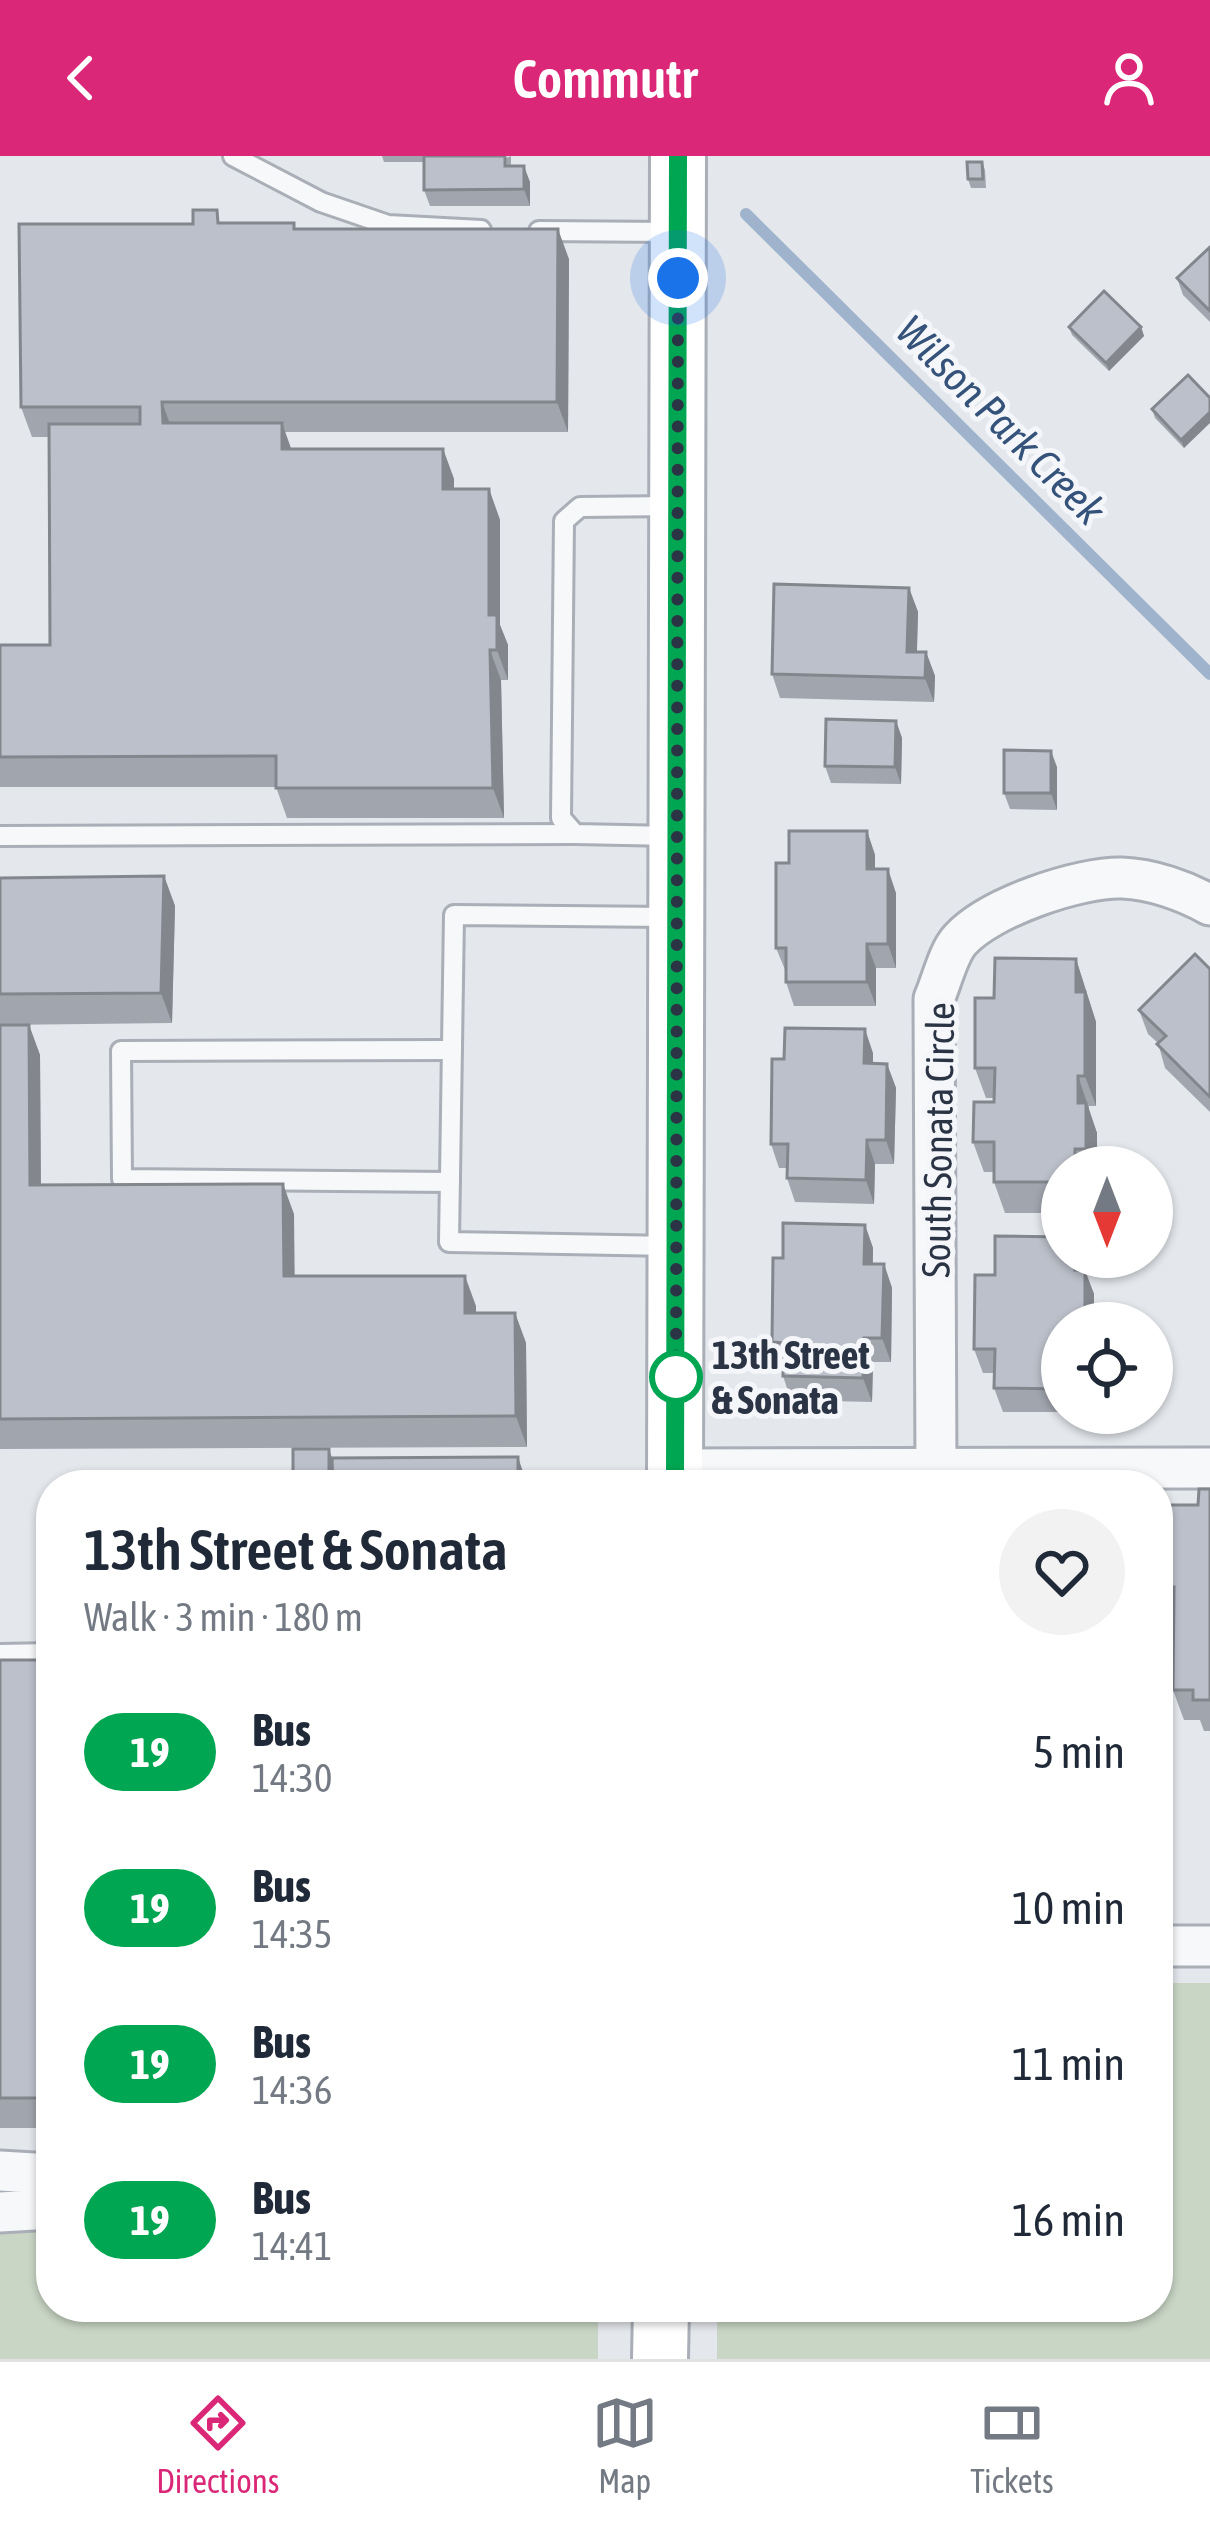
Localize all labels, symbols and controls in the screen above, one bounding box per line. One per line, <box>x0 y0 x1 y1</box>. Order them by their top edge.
icon: back <box>48 45 114 111</box>
icon: person <box>1096 45 1162 111</box>
text: Commutr <box>512 48 698 109</box>
your location <box>648 248 708 308</box>
water label: Wilson Park Creek <box>887 306 1115 534</box>
street label: South Sonata Circle <box>914 1002 962 1278</box>
north arrow <box>1041 1146 1173 1278</box>
map controls <box>1041 1146 1173 1434</box>
button: locate <box>1041 1302 1173 1434</box>
place label: 13th Street & Sonata <box>712 1333 870 1422</box>
marker: 13th Street & Sonata <box>651 1352 701 1402</box>
button: heart <box>999 1509 1125 1635</box>
text: 13th Street & Sonata <box>84 1517 508 1582</box>
text: Walk · 3 min · 180 m <box>84 1595 363 1639</box>
text: Bus <box>252 1704 311 1756</box>
text: 5 min <box>1033 1726 1125 1778</box>
text: 19 <box>130 1728 170 1776</box>
text: 14:30 <box>252 1756 332 1800</box>
text: Bus <box>252 1860 311 1912</box>
text: 10 min <box>1012 1882 1125 1934</box>
text: 19 <box>130 1884 170 1932</box>
text: 14:35 <box>252 1912 332 1956</box>
text: Bus <box>252 2016 311 2068</box>
text: 11 min <box>1012 2038 1125 2090</box>
text: 19 <box>130 2040 170 2088</box>
text: 14:36 <box>252 2068 332 2112</box>
text: Bus <box>252 2172 311 2224</box>
text: 16 min <box>1012 2194 1125 2246</box>
text: 19 <box>130 2196 170 2244</box>
text: 14:41 <box>252 2224 332 2268</box>
tab: Directions <box>156 2390 279 2500</box>
tab: Map <box>592 2390 658 2500</box>
tab: Tickets <box>970 2390 1054 2500</box>

